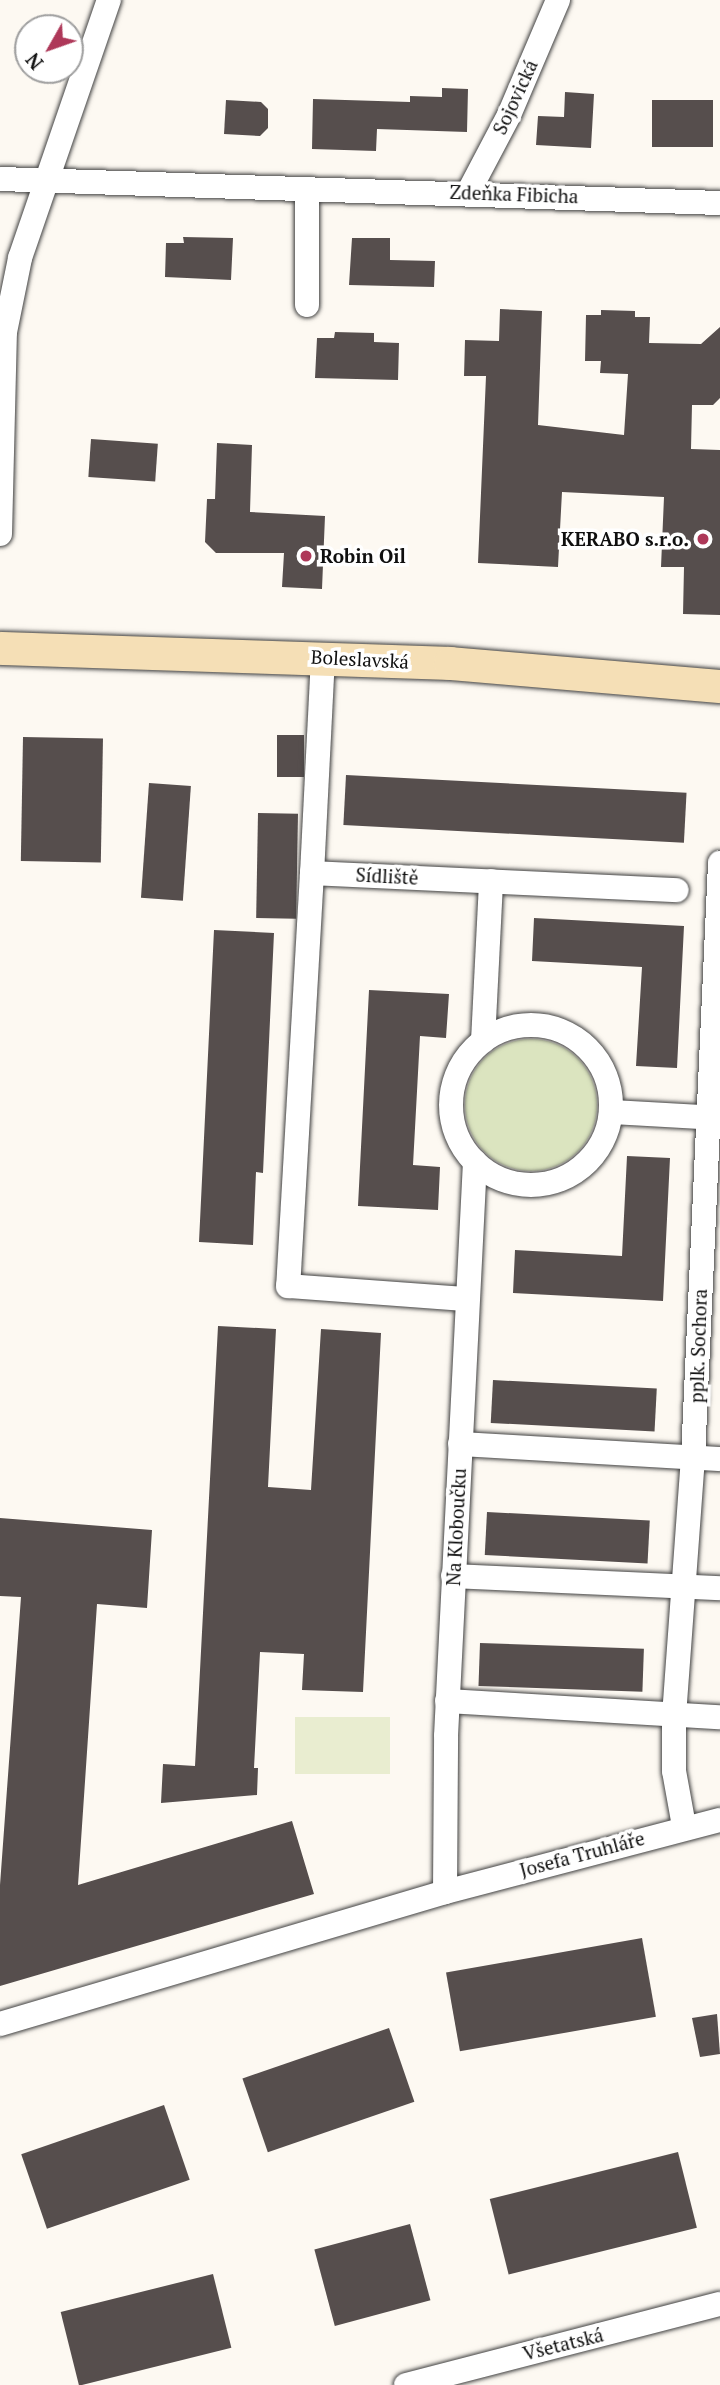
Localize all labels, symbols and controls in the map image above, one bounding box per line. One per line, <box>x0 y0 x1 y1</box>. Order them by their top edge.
north arrow <box>14 14 84 84</box>
text: N <box>20 48 48 75</box>
street label: Sojovická <box>488 56 542 138</box>
street label: Zdeňka Fibicha <box>449 180 579 208</box>
place label: KERABO s.r.o. <box>561 528 689 550</box>
marker: KERABO s.r.o. <box>695 531 711 547</box>
place label: Robin Oil <box>320 545 406 567</box>
marker: Robin Oil <box>298 548 314 564</box>
street label: Boleslavská <box>310 645 410 673</box>
street label: Sídliště <box>355 863 419 889</box>
street label: pplk. Sochora <box>685 1288 711 1404</box>
street label: Na Kloboučku <box>442 1468 470 1586</box>
street label: Josefa Truhláře <box>517 1826 647 1882</box>
street label: Všetatská <box>520 2323 606 2365</box>

